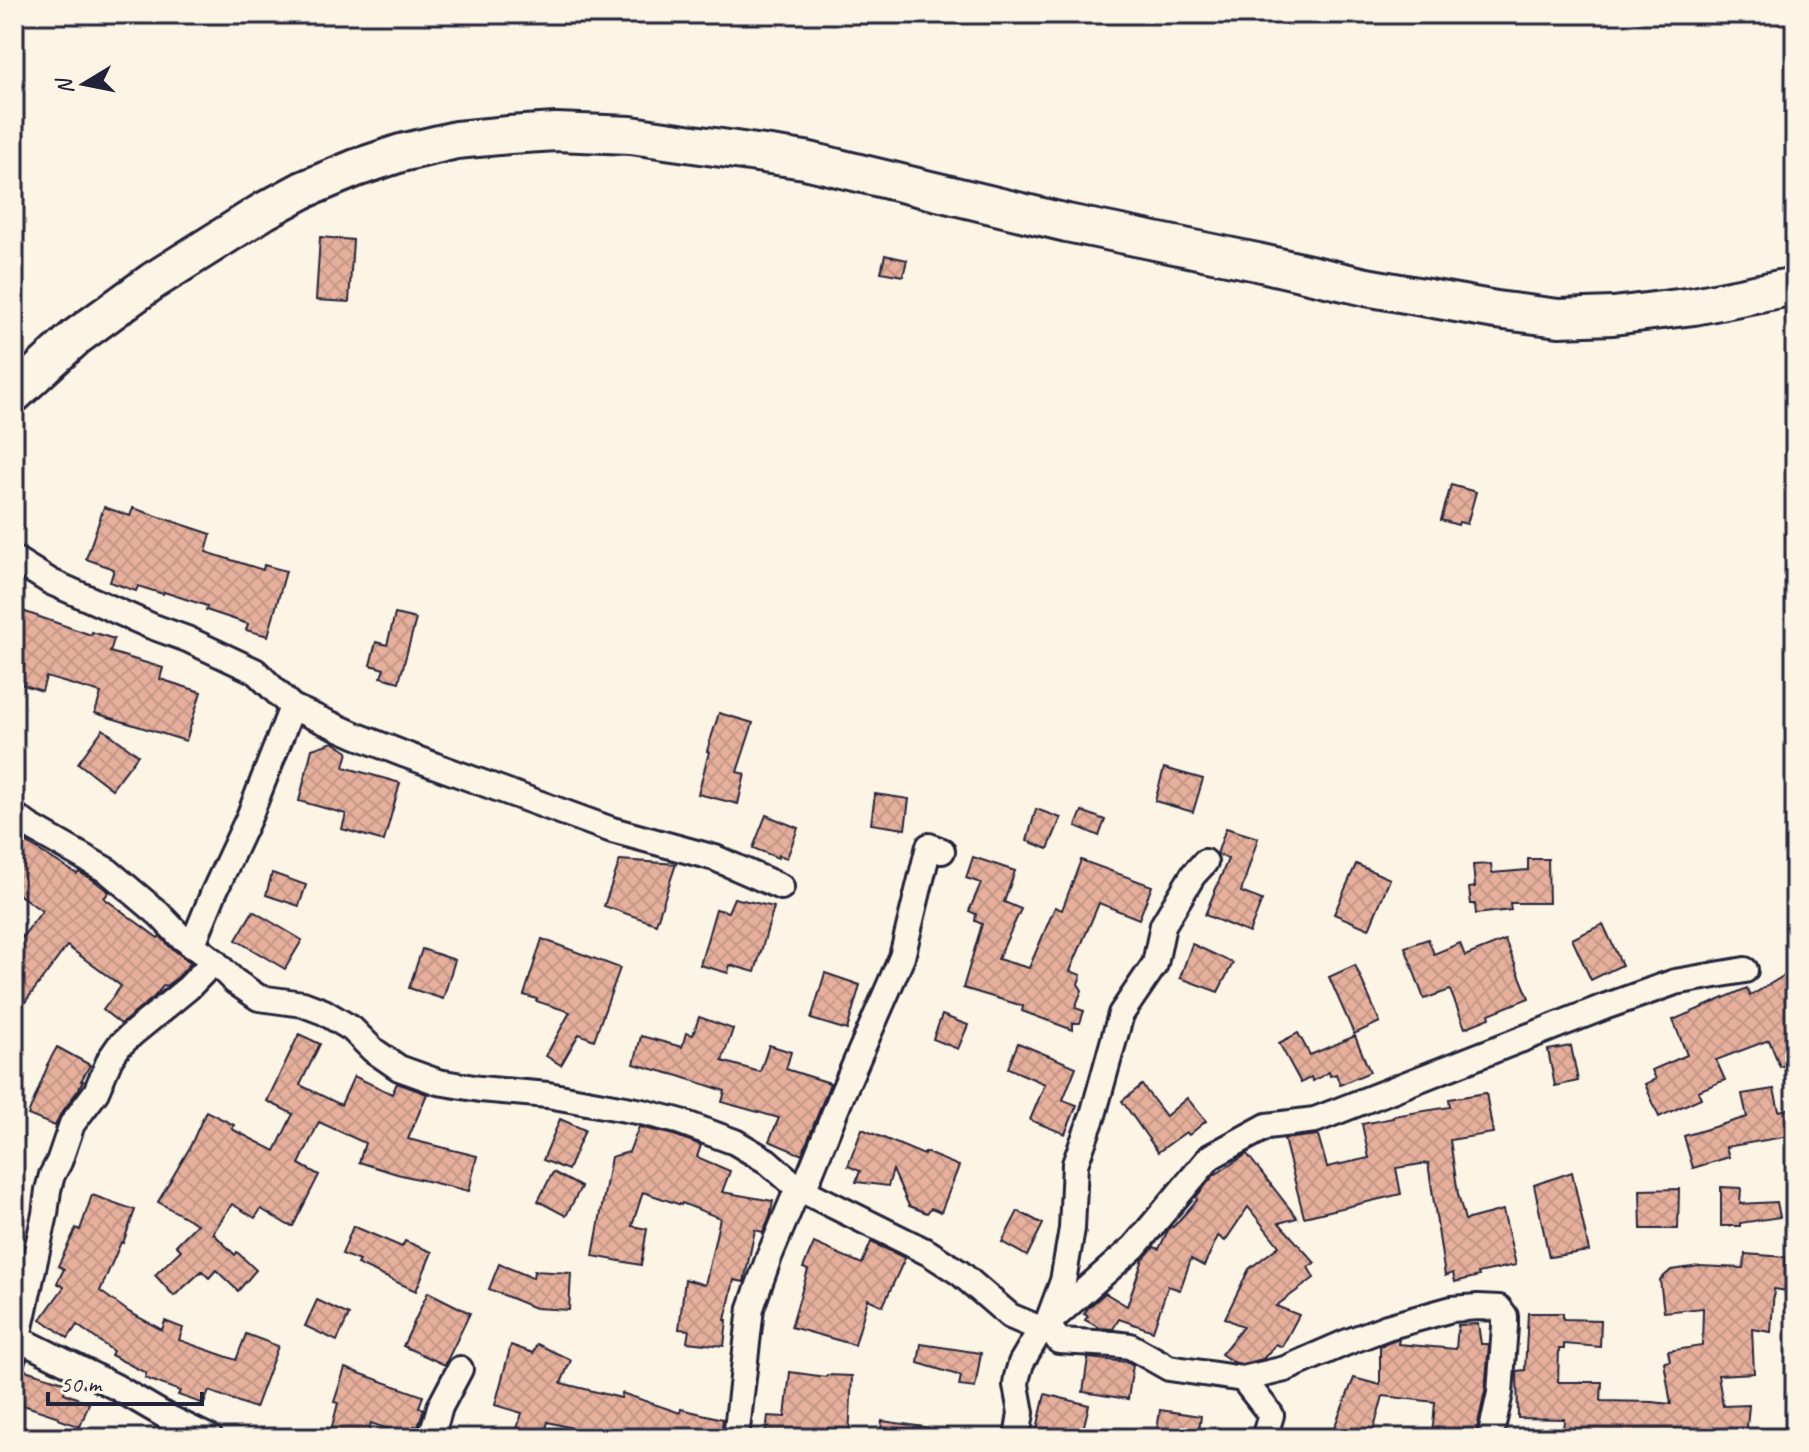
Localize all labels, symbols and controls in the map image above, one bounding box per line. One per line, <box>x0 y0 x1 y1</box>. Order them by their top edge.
north arrow <box>44 44 124 124</box>
text: N <box>50 75 80 96</box>
scale bar <box>48 1356 202 1406</box>
text: 50 m <box>60 1369 103 1399</box>

